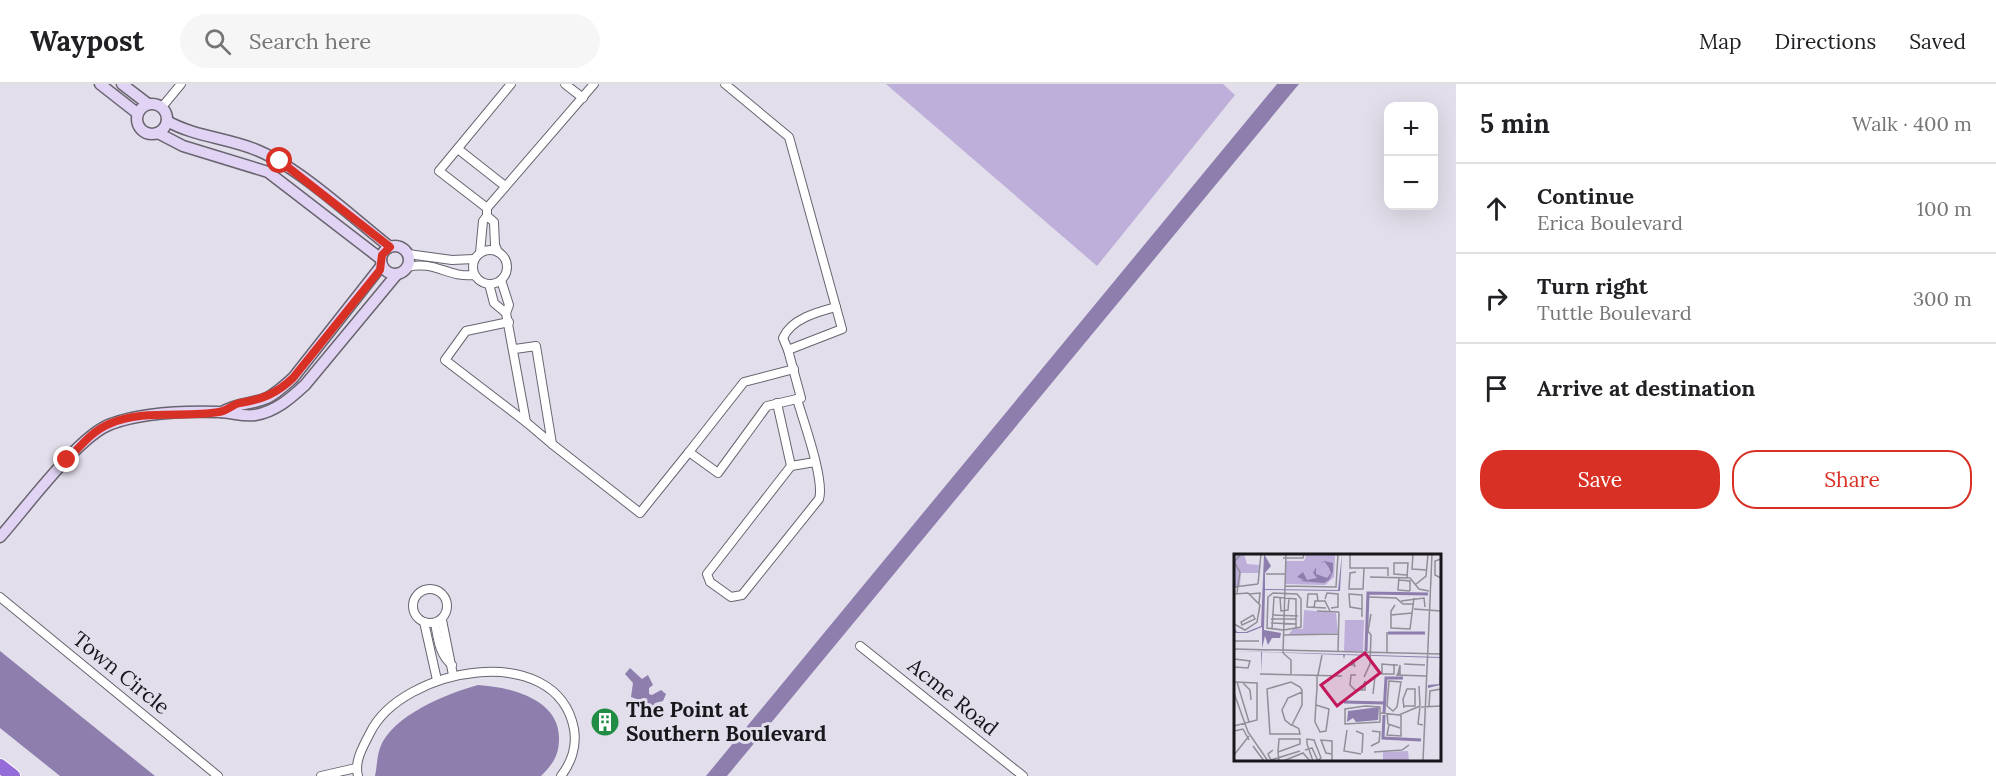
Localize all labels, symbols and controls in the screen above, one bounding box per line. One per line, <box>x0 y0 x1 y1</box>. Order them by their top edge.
search box <box>180 14 600 68</box>
text: Waypost <box>30 23 144 59</box>
icon: search <box>201 25 234 58</box>
text: Search here <box>249 27 371 55</box>
text: Map <box>1699 28 1742 55</box>
text: Directions <box>1775 28 1876 55</box>
text: Saved <box>1909 28 1966 55</box>
map controls <box>1384 102 1438 210</box>
button: + <box>1384 102 1438 156</box>
text: 5 min <box>1480 107 1550 140</box>
text: Walk · 400 m <box>1852 111 1972 136</box>
route start <box>266 147 292 173</box>
button: − <box>1384 156 1438 210</box>
text: Continue <box>1537 182 1634 210</box>
icon: ahead <box>1480 192 1513 225</box>
text: 100 m <box>1917 196 1972 221</box>
text: Erica Boulevard <box>1537 210 1683 235</box>
text: Turn right <box>1537 272 1648 300</box>
icon: right <box>1480 282 1513 315</box>
text: 300 m <box>1913 286 1972 311</box>
text: Tuttle Boulevard <box>1537 300 1692 325</box>
icon: arrive <box>1480 372 1513 405</box>
text: Arrive at destination <box>1537 374 1755 402</box>
route end <box>53 446 79 472</box>
button: Save <box>1480 450 1720 509</box>
button: Share <box>1732 450 1972 509</box>
inset map <box>1234 554 1441 761</box>
street label: Town Circle <box>67 625 175 720</box>
street label: Acme Road <box>902 651 1004 741</box>
place label: The Point at Southern Boulevard <box>626 696 827 747</box>
building icon: The Point at Southern Boulevard <box>589 706 621 738</box>

